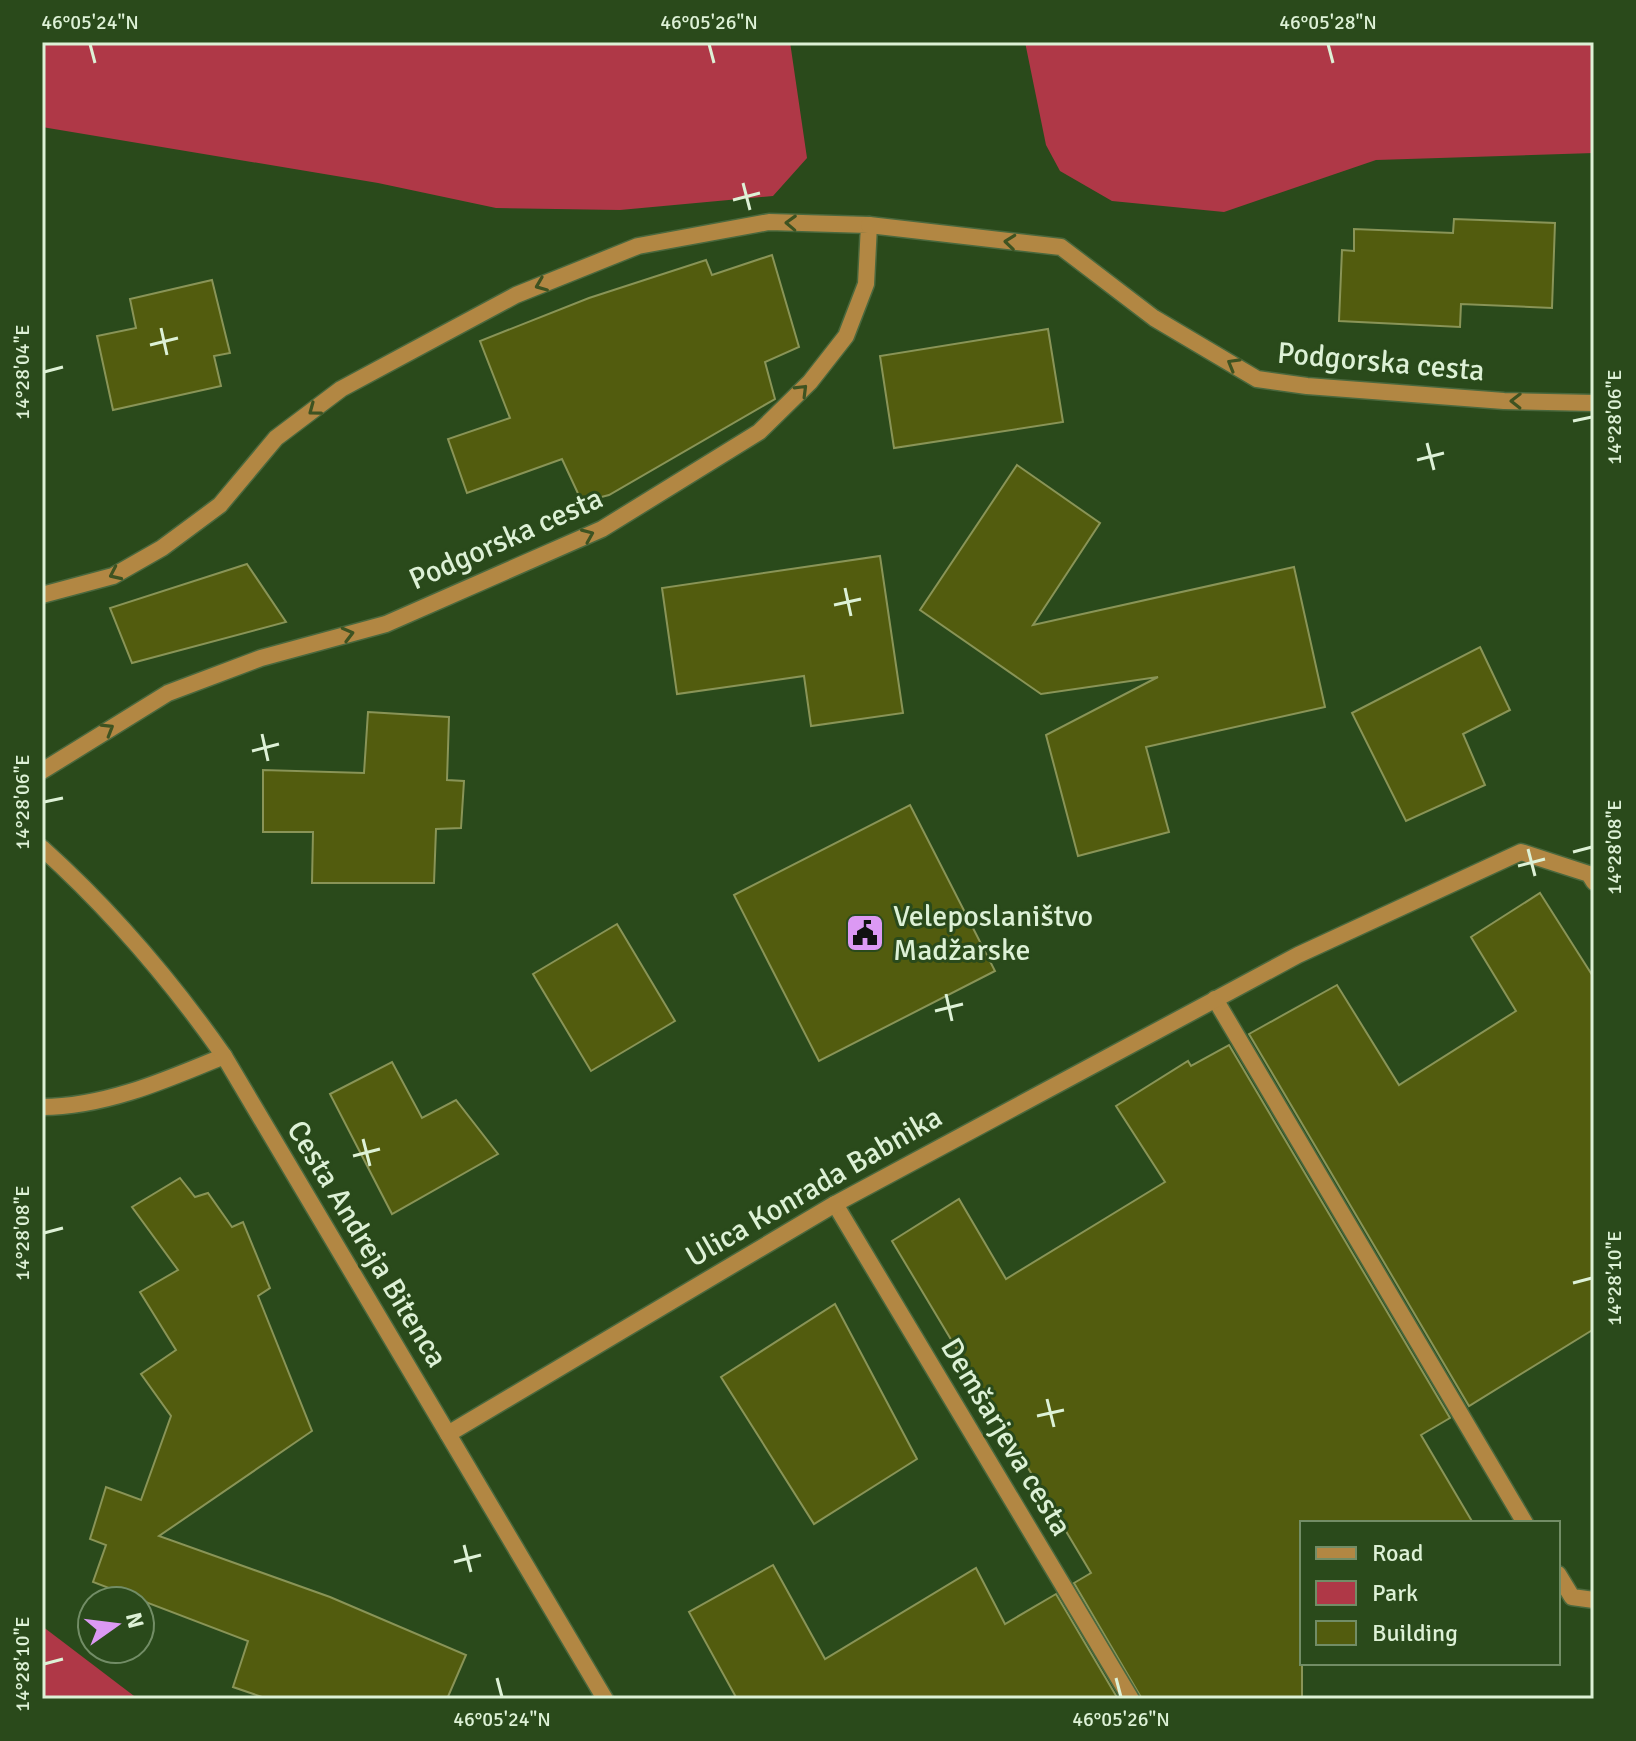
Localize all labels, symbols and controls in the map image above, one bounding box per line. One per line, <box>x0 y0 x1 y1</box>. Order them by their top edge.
text: 46°05'24"N <box>41 10 139 35</box>
text: 46°05'26"N <box>660 10 758 35</box>
text: 46°05'28"N <box>1279 10 1377 35</box>
one-way arrow <box>784 214 797 231</box>
one-way arrow <box>1003 233 1016 250</box>
one-way arrow <box>535 275 549 292</box>
text: 14°28'04"E <box>10 324 35 420</box>
street label: Podgorska cesta <box>1276 335 1486 389</box>
one-way arrow <box>1227 359 1242 374</box>
text: 14°28'06"E <box>1602 369 1627 465</box>
one-way arrow <box>793 385 807 399</box>
one-way arrow <box>1509 393 1522 410</box>
one-way arrow <box>308 400 322 415</box>
street label: Podgorska cesta <box>403 480 609 598</box>
one-way arrow <box>580 528 594 544</box>
one-way arrow <box>109 564 124 580</box>
one-way arrow <box>341 627 355 644</box>
one-way arrow <box>99 724 114 739</box>
text: 14°28'06"E <box>10 754 35 850</box>
text: 14°28'08"E <box>1602 799 1627 895</box>
place label: Veleposlaništvo Madžarske <box>893 898 1093 969</box>
public building icon: Veleposlaništvo Madžarske <box>844 912 886 954</box>
street label: Ulica Konrada Babnika <box>679 1099 949 1275</box>
street label: Cesta Andreja Bitenca <box>279 1114 455 1374</box>
text: 14°28'08"E <box>10 1185 35 1281</box>
text: 14°28'10"E <box>1602 1230 1627 1326</box>
street label: Demšarjeva cesta <box>932 1331 1080 1543</box>
legend <box>1300 1521 1560 1665</box>
text: Road <box>1372 1538 1423 1568</box>
text: Park <box>1372 1578 1418 1608</box>
north arrow <box>76 1585 156 1665</box>
text: N <box>120 1610 150 1631</box>
text: 14°28'10"E <box>10 1616 35 1712</box>
text: Building <box>1372 1618 1458 1648</box>
text: 46°05'24"N <box>453 1707 551 1732</box>
text: 46°05'26"N <box>1072 1707 1170 1732</box>

